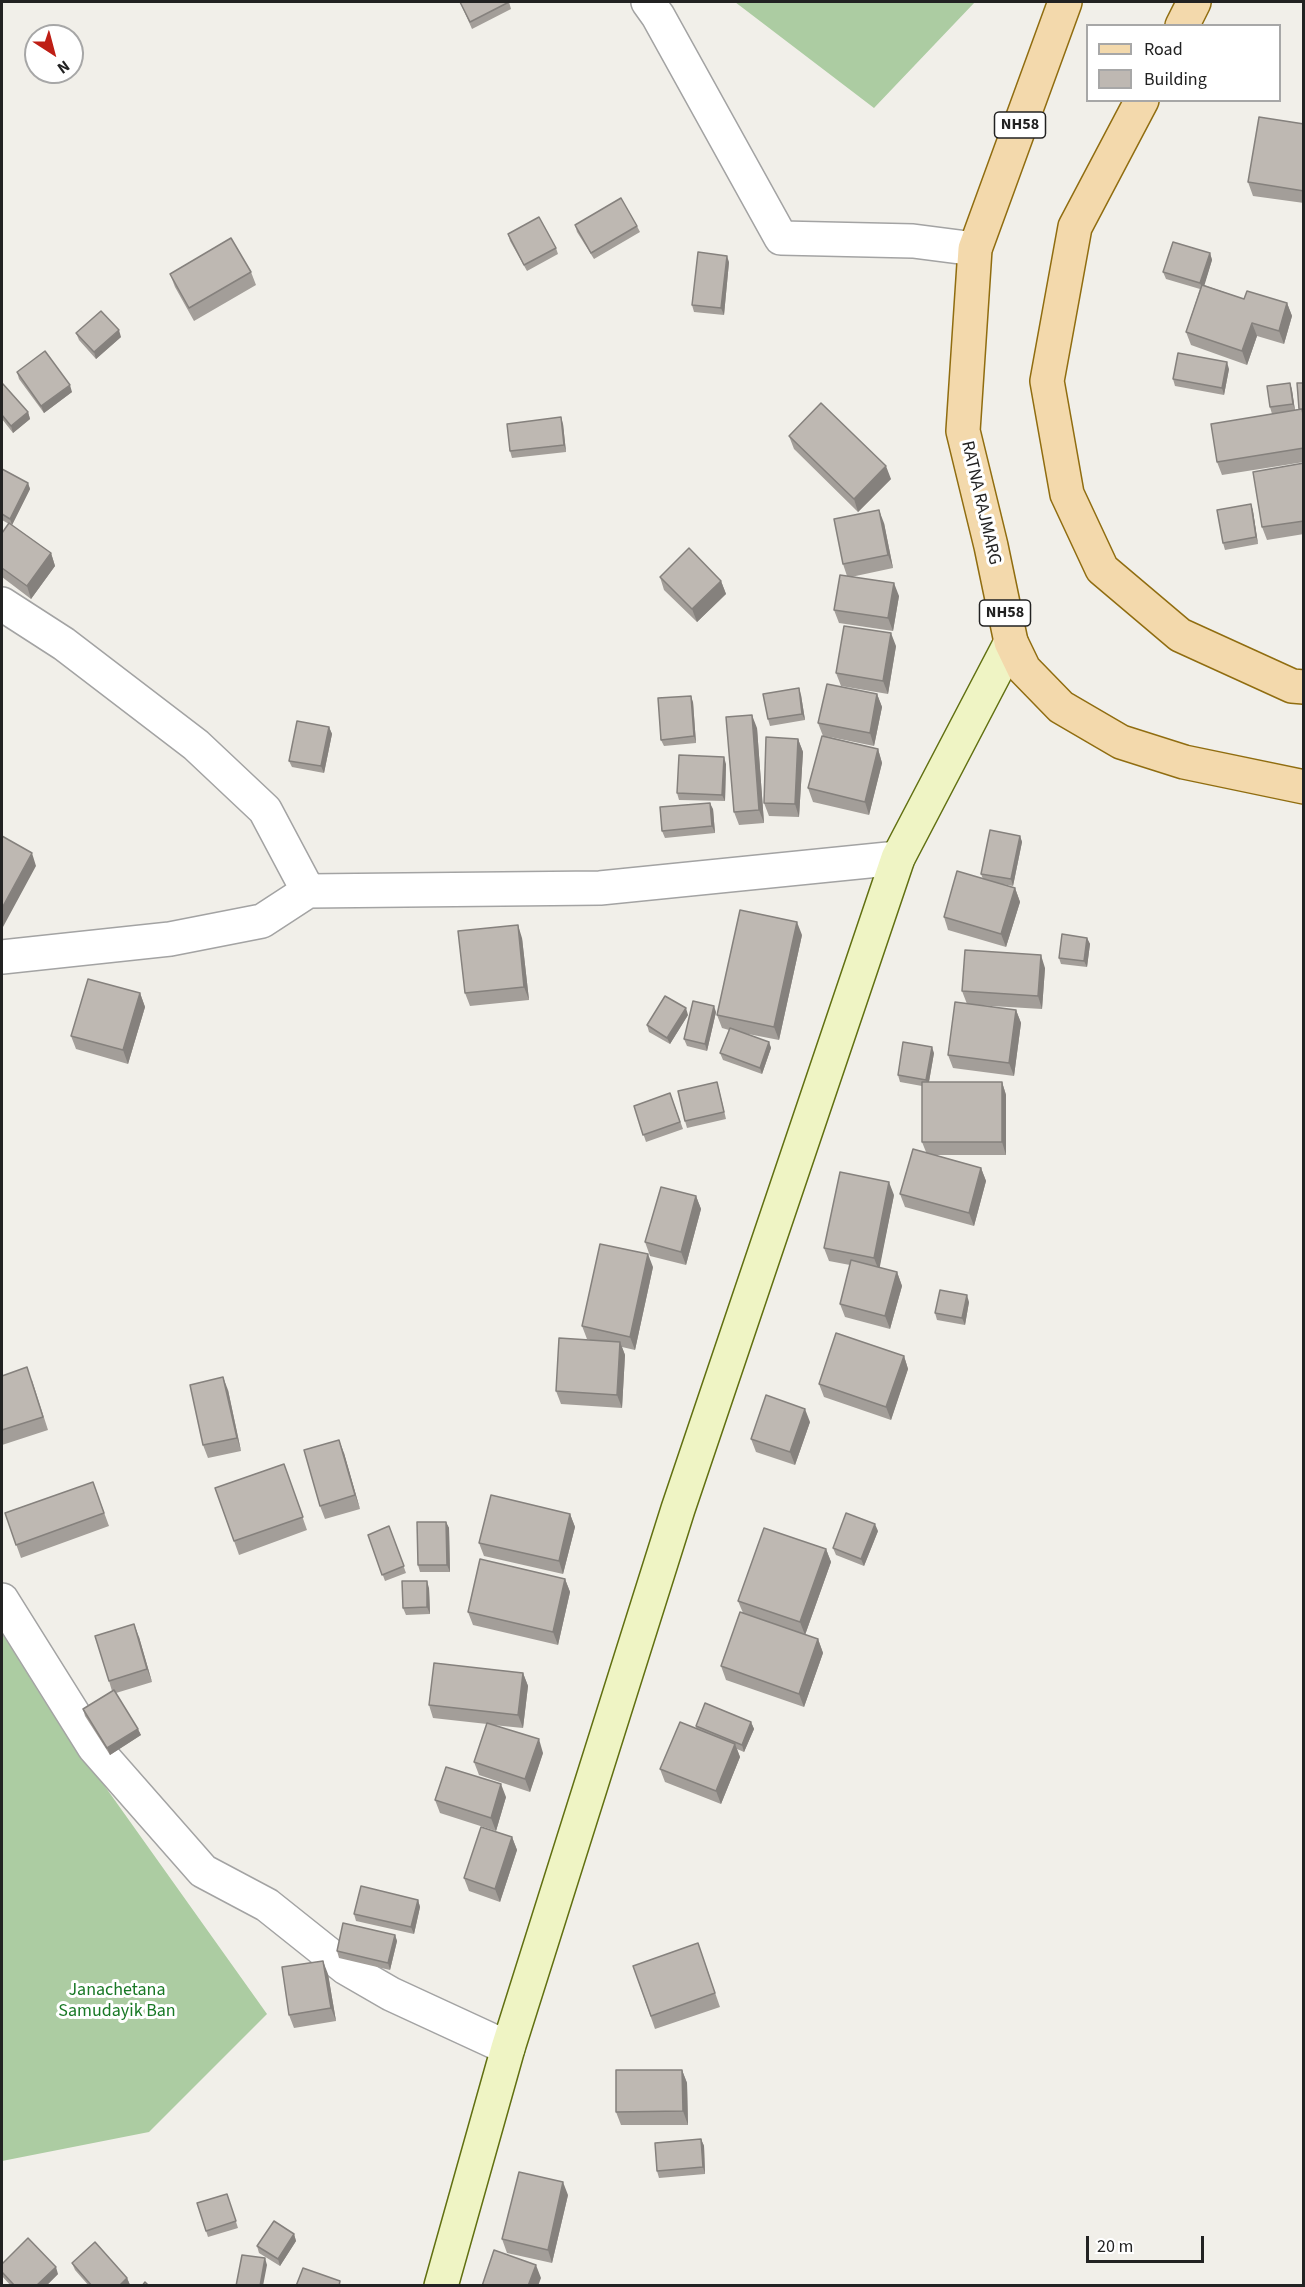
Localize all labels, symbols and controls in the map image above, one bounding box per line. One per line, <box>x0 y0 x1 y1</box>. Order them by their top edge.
north arrow <box>24 24 84 84</box>
legend <box>1086 24 1281 102</box>
text: Road <box>1144 37 1183 62</box>
text: N <box>53 55 74 79</box>
text: Building <box>1144 67 1207 92</box>
road number: NH58 <box>994 112 1046 138</box>
street label: RATNA RAJMARG <box>955 439 1005 567</box>
road number: NH58 <box>980 600 1030 626</box>
park label: Janachetana Samudayik Ban <box>58 1980 176 2022</box>
scale bar <box>1089 2224 1208 2262</box>
text: 20 m <box>1097 2234 1133 2259</box>

